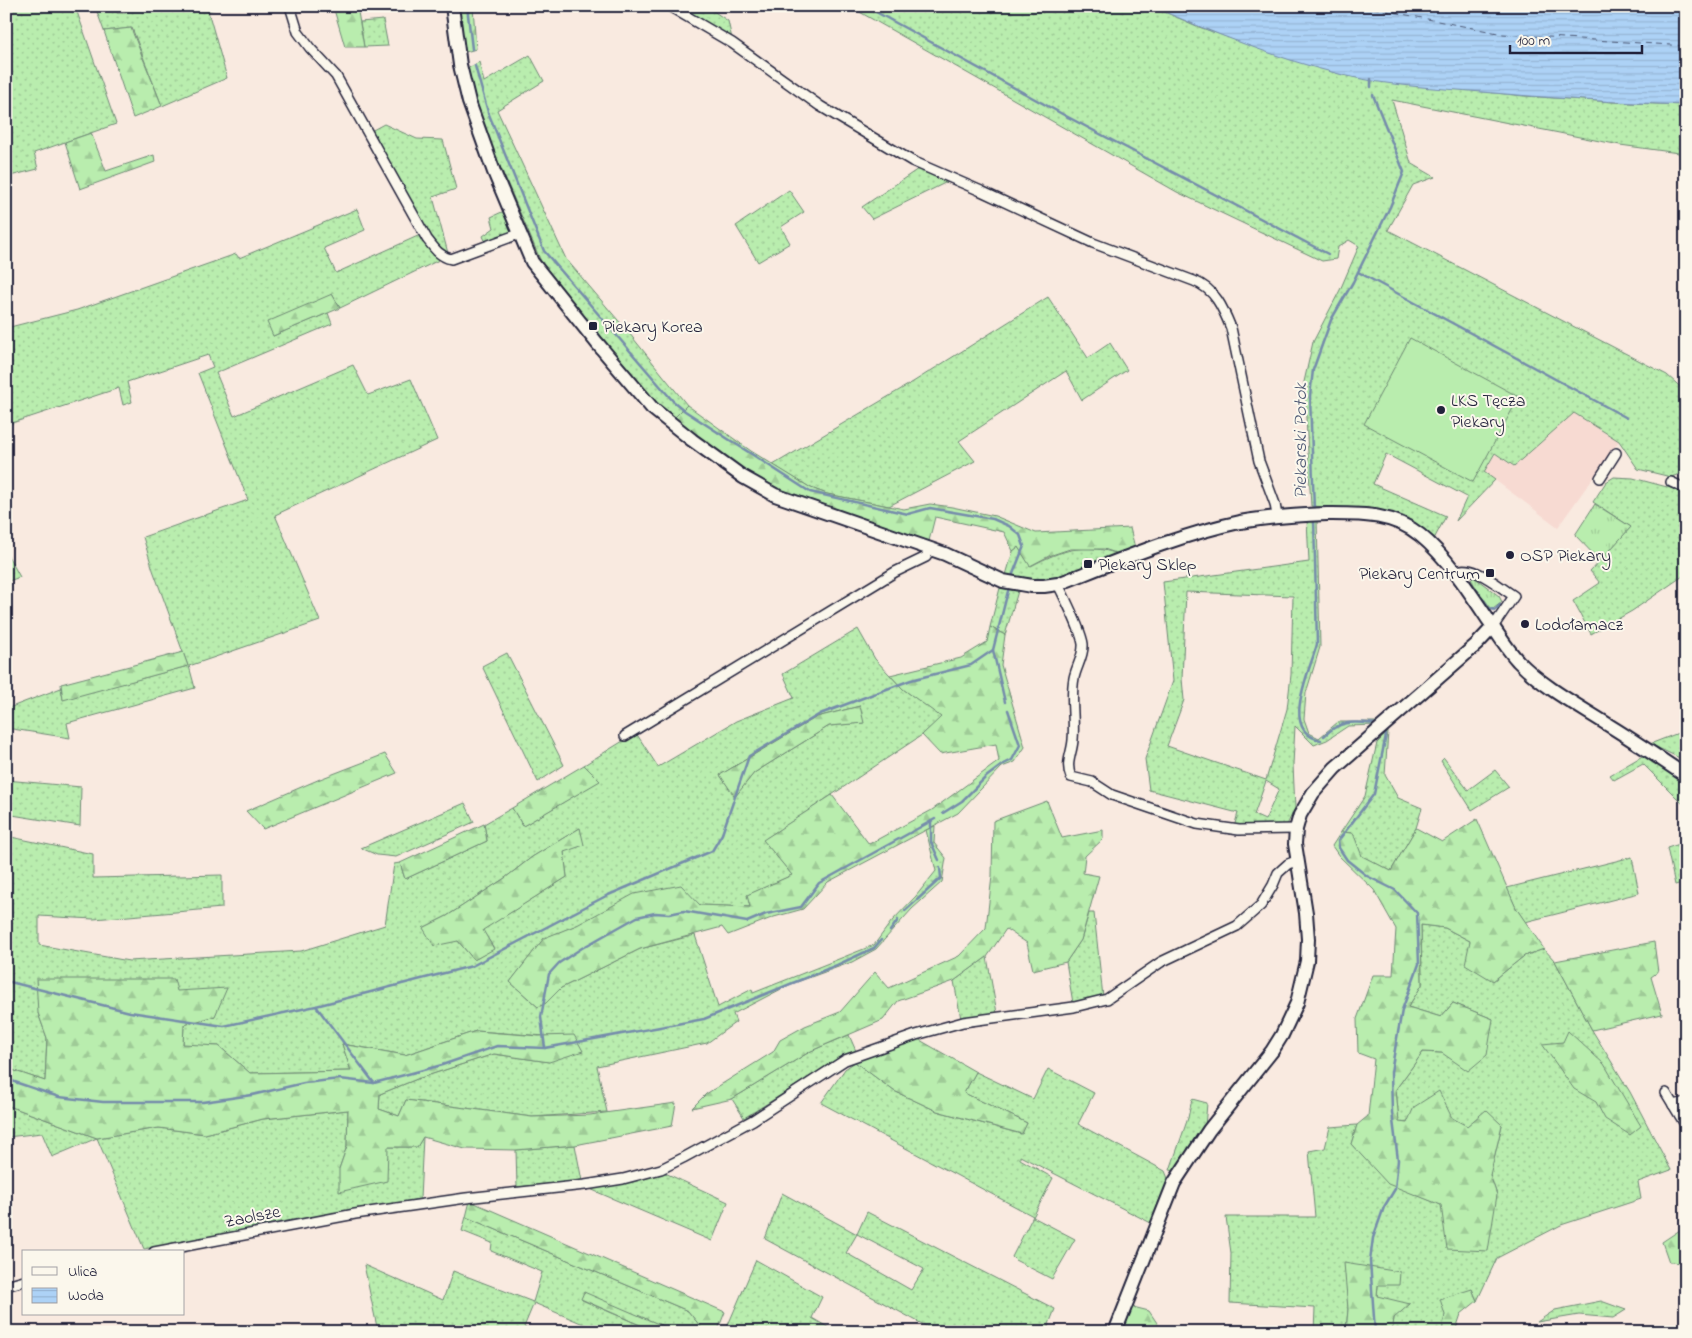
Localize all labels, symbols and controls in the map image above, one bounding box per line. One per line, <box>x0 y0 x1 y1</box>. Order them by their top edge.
scale bar <box>1510 22 1642 54</box>
text: 100 m <box>1517 30 1550 52</box>
place label: Piekary Korea <box>603 315 703 341</box>
marker: Piekary Korea <box>587 320 599 332</box>
water label: Piekarski Potok <box>1288 382 1315 499</box>
place label: LKS Tęcza Piekary <box>1451 389 1525 436</box>
marker: LKS Tęcza Piekary <box>1435 404 1447 416</box>
place label: OSP Piekary <box>1520 544 1611 570</box>
marker: OSP Piekary <box>1504 549 1516 561</box>
place label: Piekary Sklep <box>1098 553 1197 579</box>
marker: Piekary Sklep <box>1082 558 1094 570</box>
place label: Piekary Centrum <box>1359 562 1480 588</box>
marker: Piekary Centrum <box>1484 567 1496 579</box>
place label: Lodołamacz <box>1535 613 1623 639</box>
marker: Lodołamacz <box>1519 618 1531 630</box>
street label: Zaolsze <box>222 1200 284 1236</box>
legend <box>22 1250 185 1316</box>
text: Ulica <box>68 1261 97 1283</box>
text: Woda <box>68 1285 104 1307</box>

